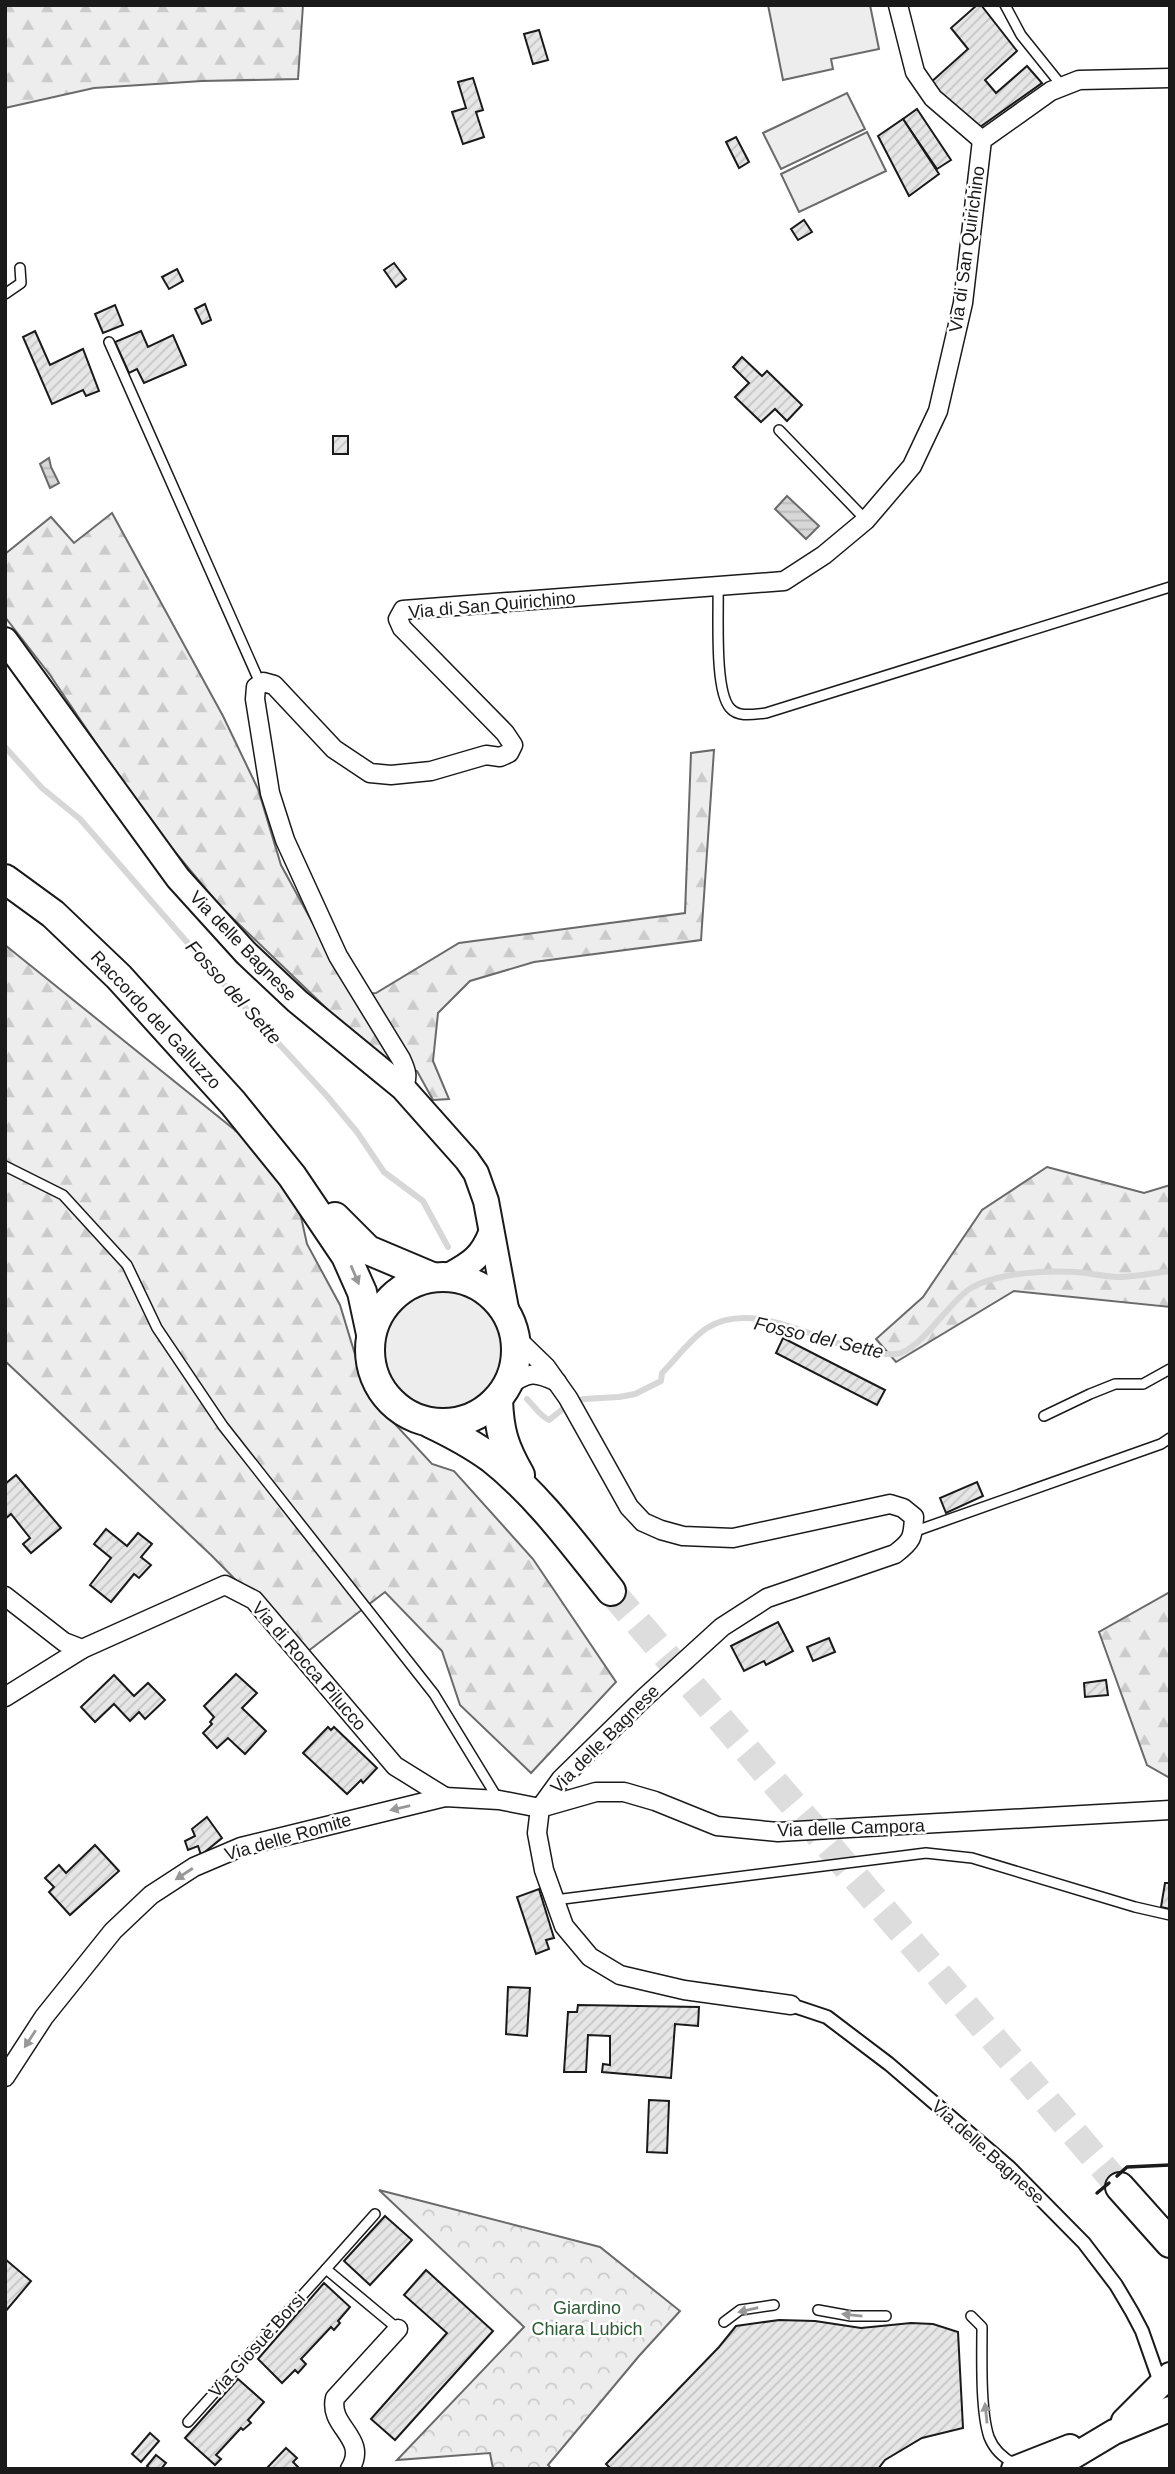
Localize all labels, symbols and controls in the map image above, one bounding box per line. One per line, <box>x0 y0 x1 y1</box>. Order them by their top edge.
street label: Via di San Quirichino <box>945 165 989 333</box>
street label: Via di San Quirichino <box>408 588 576 622</box>
street label: Via delle Bagnese <box>186 887 300 1005</box>
water label: Fosso del Sette <box>182 936 286 1048</box>
street label: Raccordo del Galluzzo <box>87 947 225 1093</box>
one-way arrow <box>349 1265 360 1286</box>
water label: Fosso del Sette <box>752 1312 886 1363</box>
street label: Via di Rocca Pilucco <box>248 1598 370 1734</box>
street label: Via delle Bagnese <box>547 1681 663 1797</box>
one-way arrow <box>389 1802 411 1813</box>
street label: Via delle Romite <box>222 1809 354 1865</box>
street label: Via delle Campora <box>777 1815 926 1841</box>
one-way arrow <box>174 1867 194 1880</box>
one-way arrow <box>24 2029 37 2048</box>
street label: Via delle Bagnese <box>928 2096 1048 2208</box>
street label: Via Giosuè Borsi <box>205 2289 309 2401</box>
park label: Giardino Chiara Lubich <box>531 2298 643 2339</box>
one-way arrow <box>736 2304 758 2315</box>
one-way arrow <box>841 2309 863 2320</box>
one-way arrow <box>980 2402 991 2424</box>

